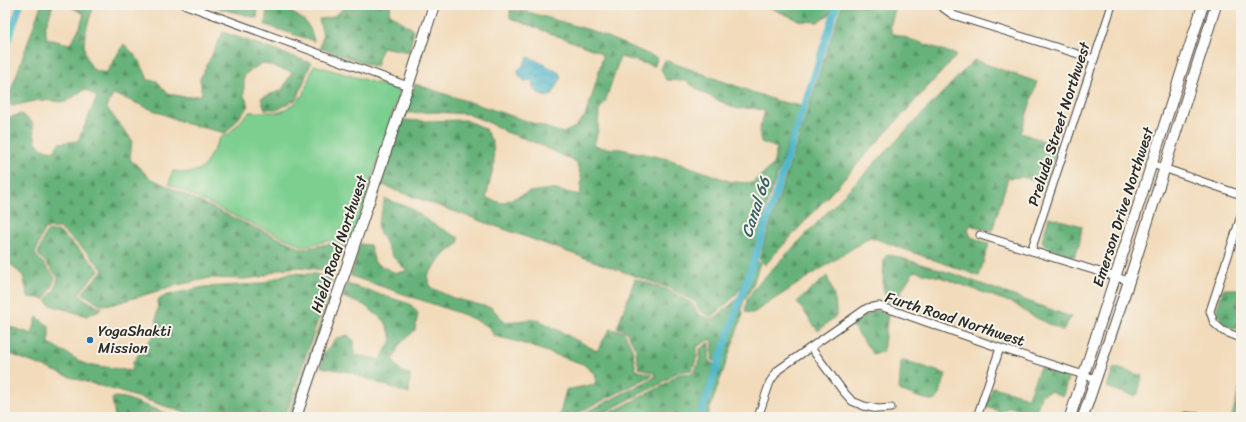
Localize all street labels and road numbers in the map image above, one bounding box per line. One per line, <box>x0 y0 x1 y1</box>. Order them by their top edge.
street label: Prelude Street Northwest <box>1020 38 1098 209</box>
street label: Emerson Drive Northwest <box>1085 123 1161 290</box>
street label: Hield Road Northwest <box>303 171 375 316</box>
street label: Furth Road Northwest <box>882 284 1029 354</box>

